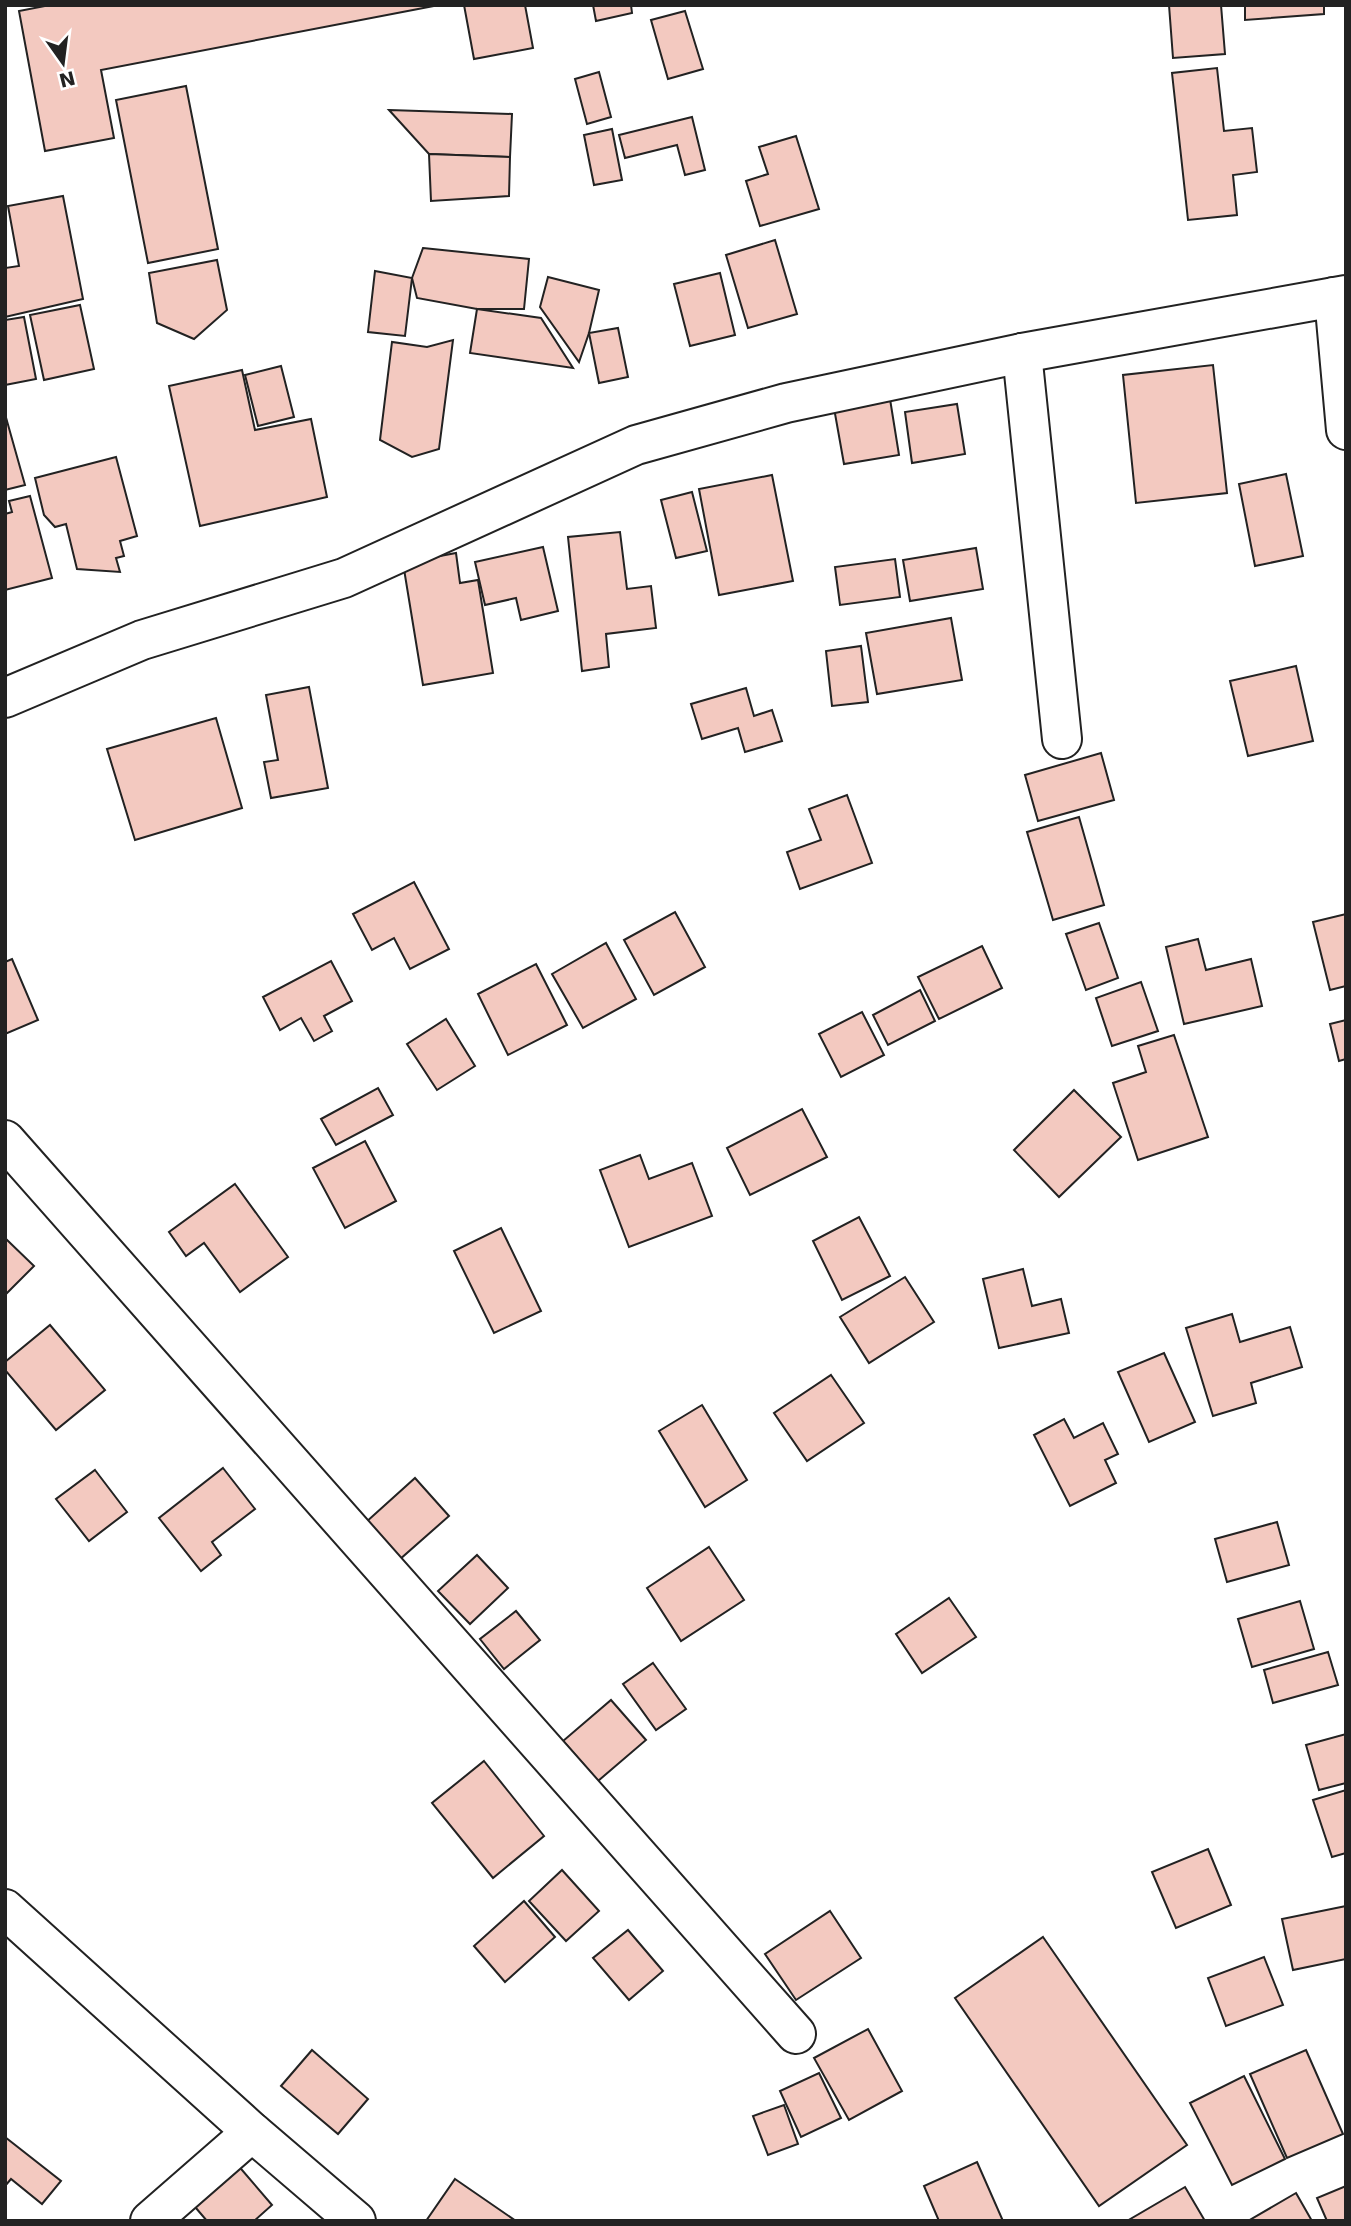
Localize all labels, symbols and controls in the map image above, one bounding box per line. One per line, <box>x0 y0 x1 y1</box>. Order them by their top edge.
north arrow <box>28 28 98 98</box>
text: N <box>57 67 77 92</box>

